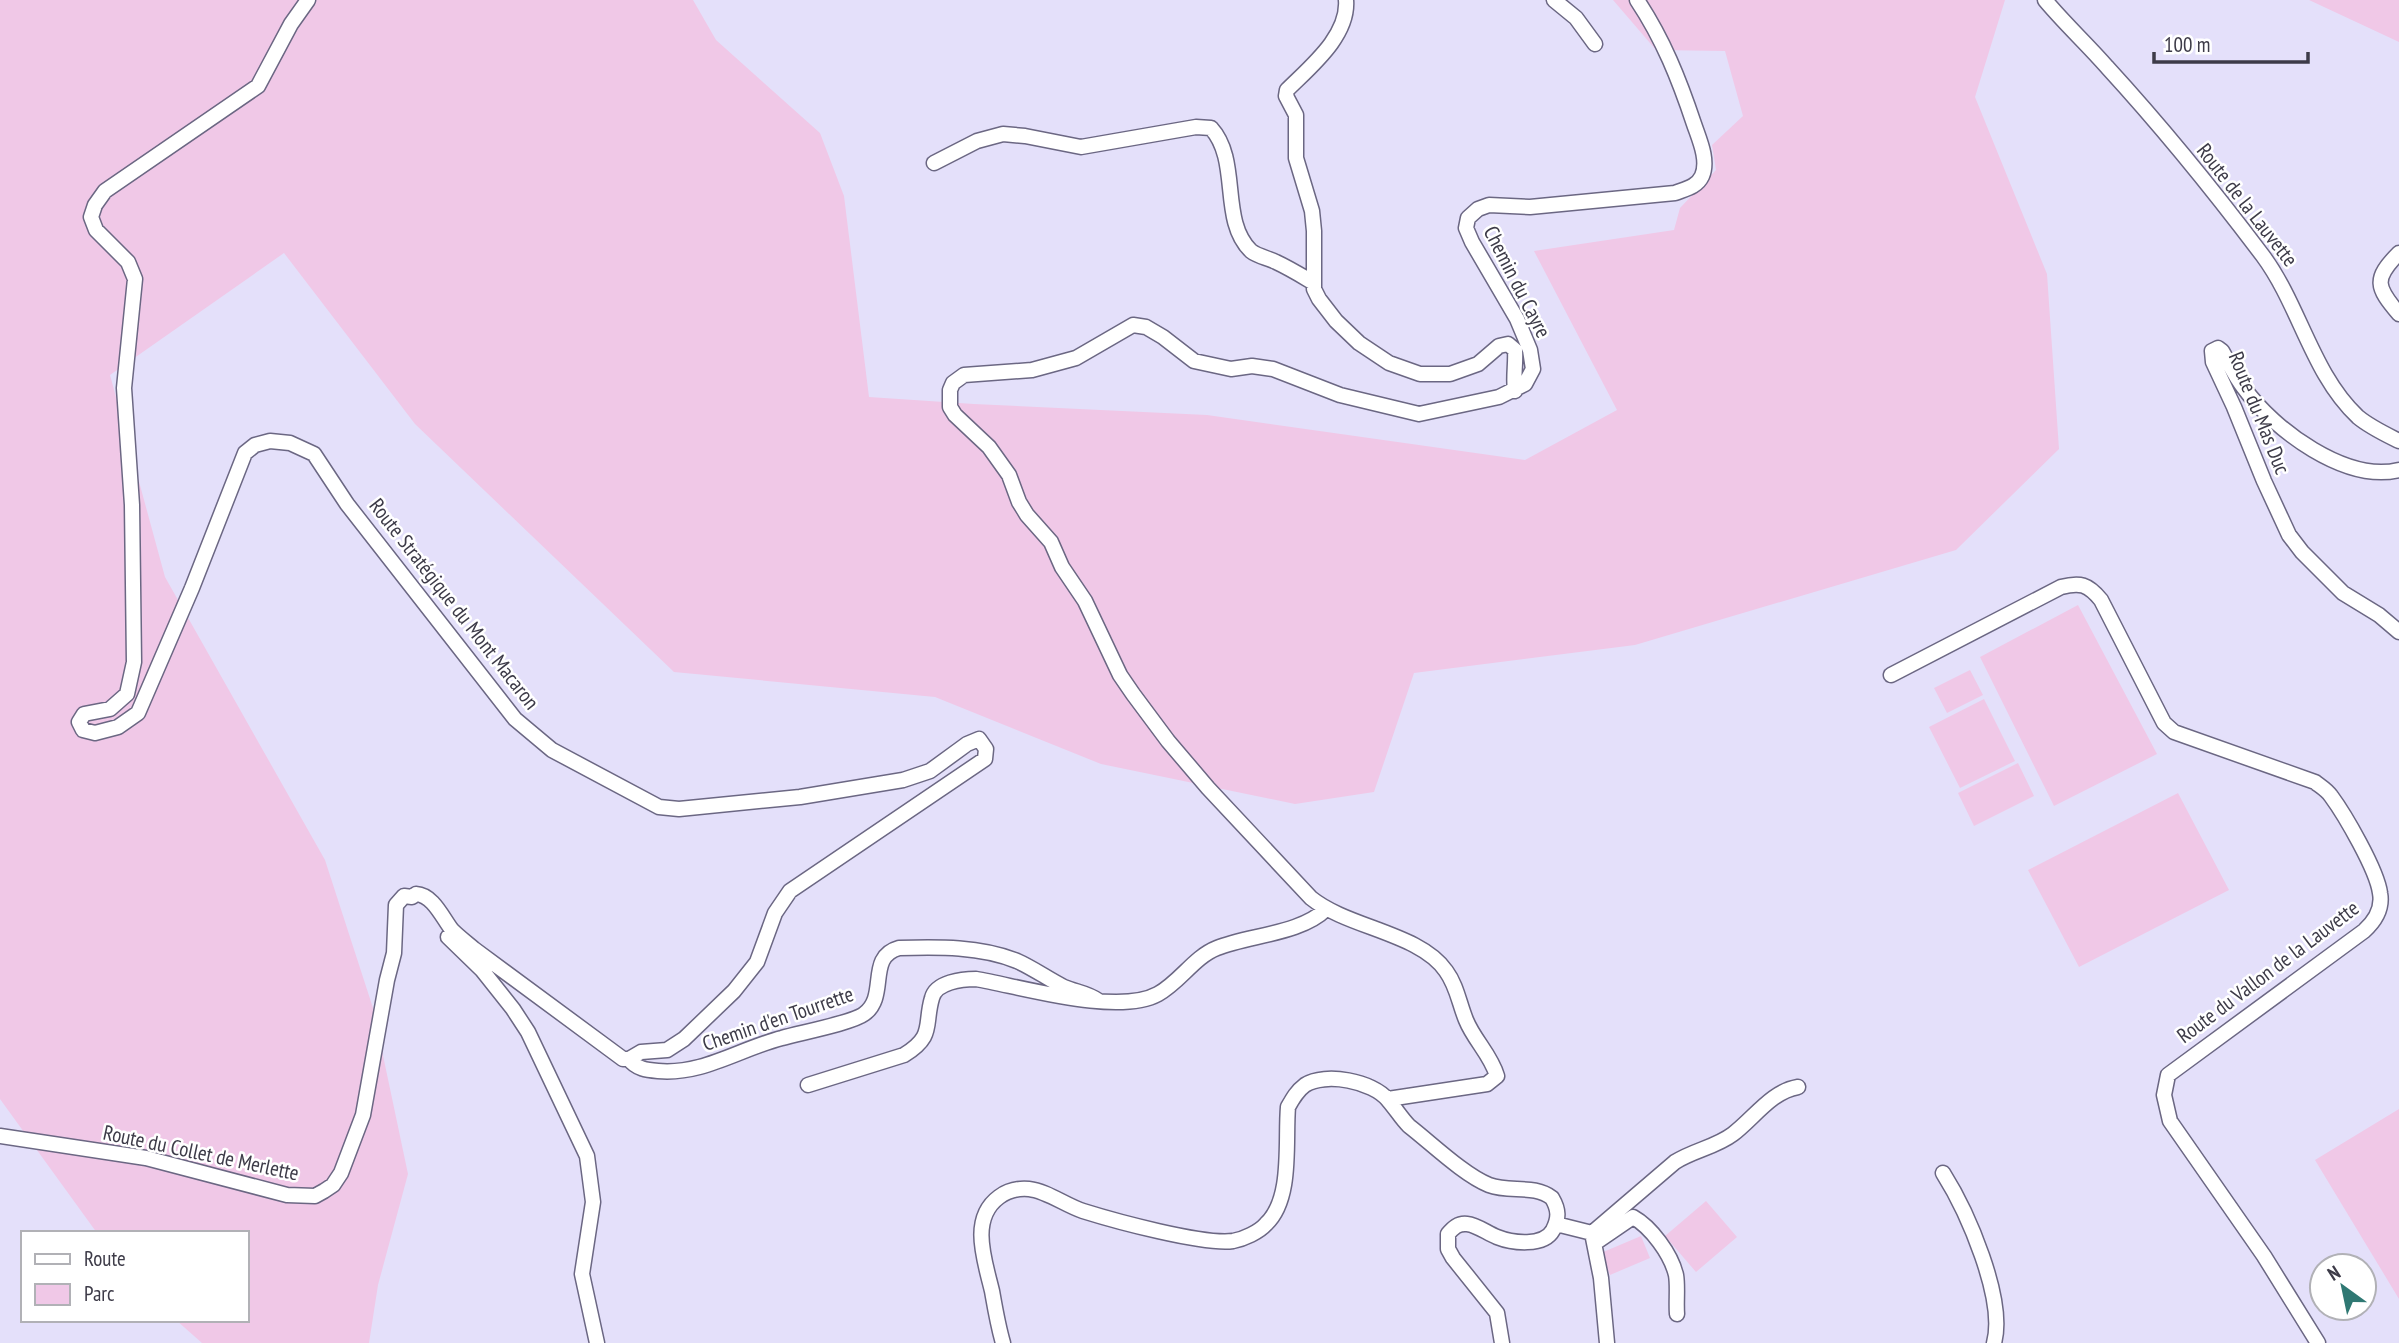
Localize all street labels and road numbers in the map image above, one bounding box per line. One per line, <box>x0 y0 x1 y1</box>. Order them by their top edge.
street label: Route de la Lauvette <box>2191 138 2304 272</box>
street label: Chemin du Cayre <box>1478 221 1557 342</box>
street label: Route du Mas Duc <box>2223 348 2296 479</box>
street label: Route Stratégique du Mont Macaron <box>364 493 545 715</box>
street label: Route du Vallon de la Lauvette <box>2171 894 2364 1049</box>
street label: Chemin d'en Tourrette <box>699 980 857 1057</box>
street label: Route du Collet de Merlette <box>101 1119 301 1186</box>

